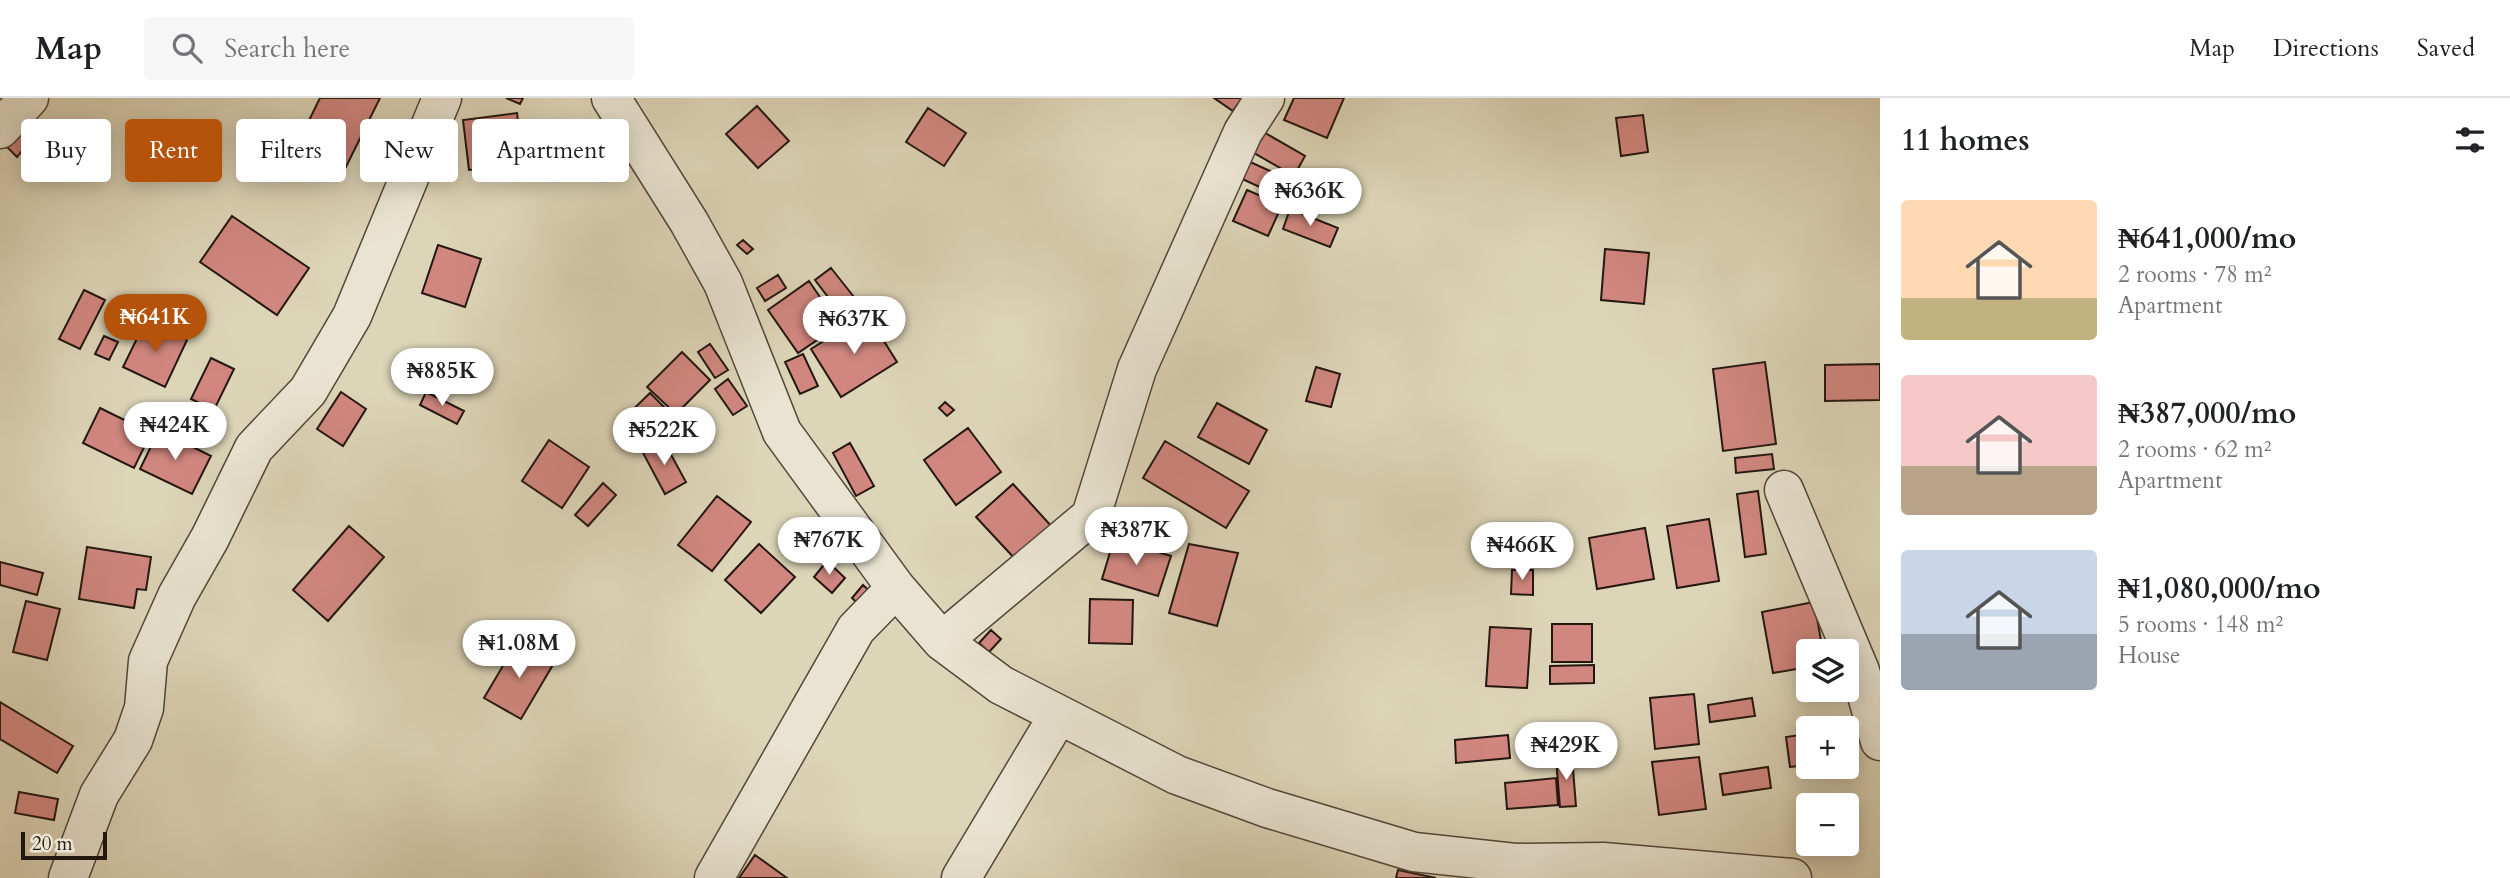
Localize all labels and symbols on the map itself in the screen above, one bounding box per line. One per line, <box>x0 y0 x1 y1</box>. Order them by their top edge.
pin: ₦636K <box>1261 169 1359 228</box>
pin: ₦641K <box>106 294 204 354</box>
pin: ₦637K <box>805 296 903 356</box>
pin: ₦885K <box>393 348 491 408</box>
pin: ₦424K <box>126 402 224 462</box>
pin: ₦522K <box>615 408 713 467</box>
pin: ₦387K <box>1087 508 1185 567</box>
pin: ₦767K <box>780 518 878 577</box>
pin: ₦466K <box>1473 522 1571 582</box>
pin: ₦1.08M <box>462 620 576 680</box>
pin: ₦429K <box>1517 722 1615 782</box>
scale bar <box>21 829 107 861</box>

